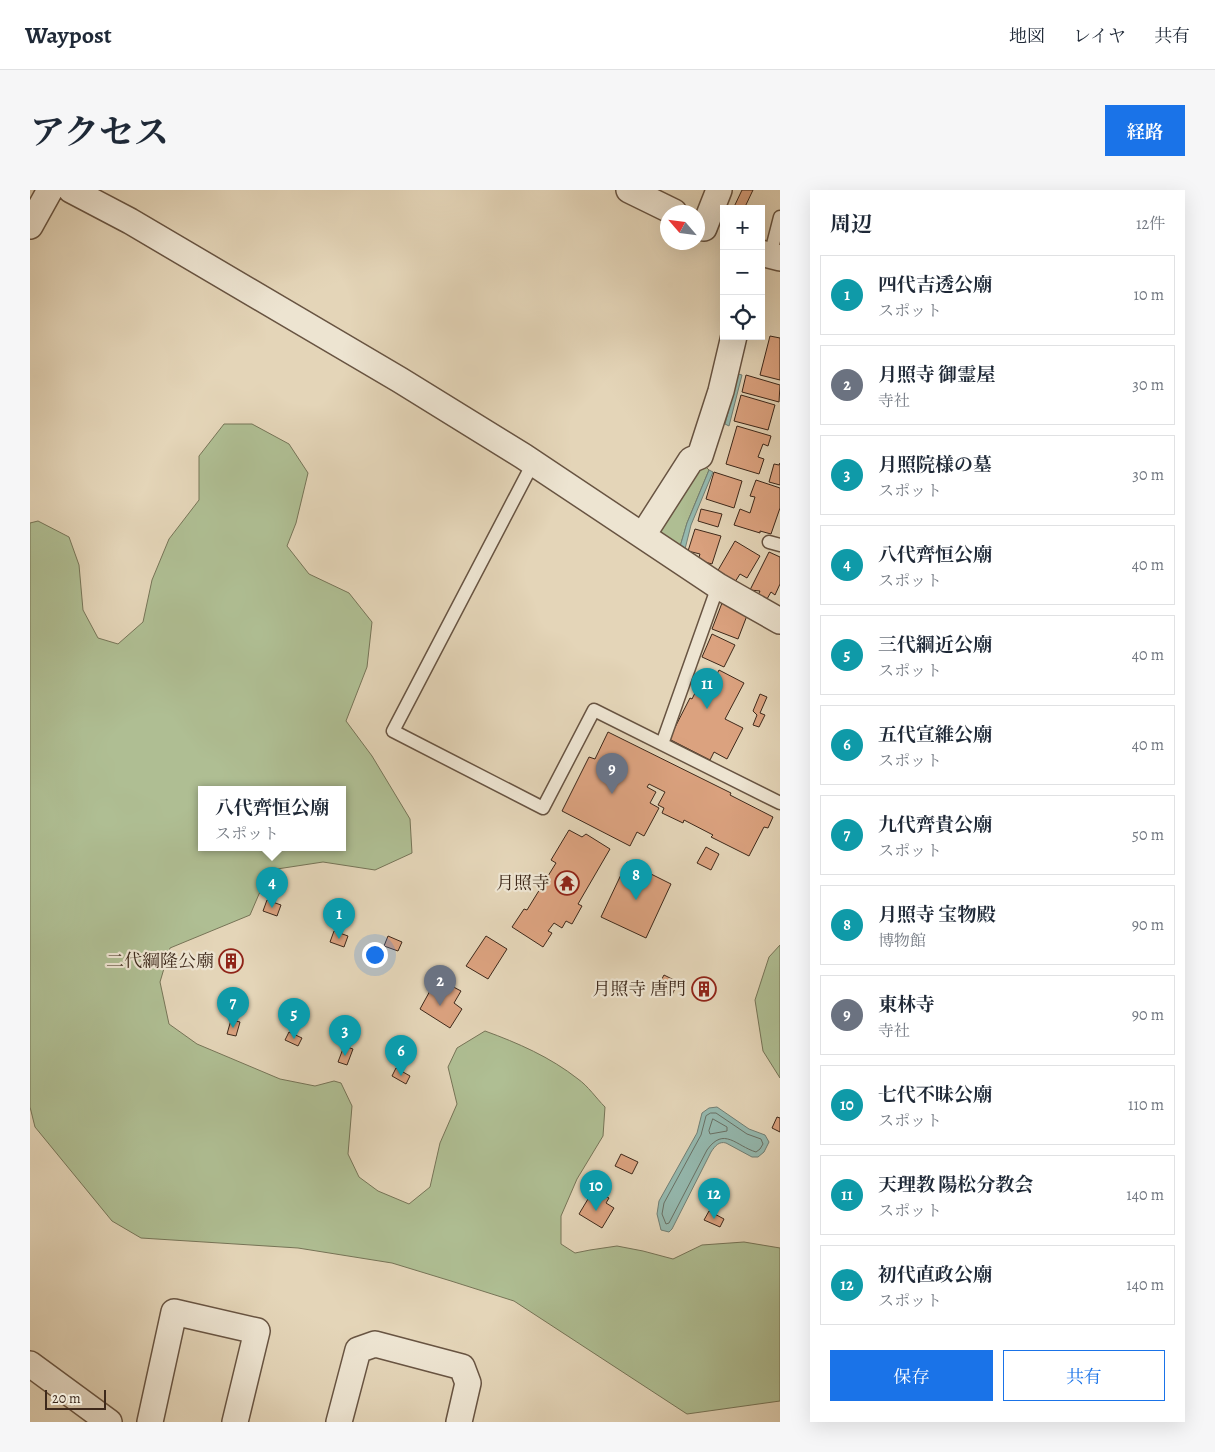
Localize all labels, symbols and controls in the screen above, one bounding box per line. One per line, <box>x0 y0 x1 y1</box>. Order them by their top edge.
text: Waypost <box>25 19 112 51</box>
text: 地図 <box>1009 24 1045 48</box>
text: レイヤ <box>1073 24 1126 48</box>
text: 共有 <box>1154 24 1190 48</box>
button: 経路 <box>1105 105 1185 156</box>
text: アクセス <box>30 108 169 156</box>
north arrow <box>660 205 705 250</box>
map controls <box>720 205 765 340</box>
button: + <box>720 205 765 250</box>
text: 周辺 <box>830 210 872 238</box>
text: 12件 <box>1136 213 1165 235</box>
button: − <box>720 250 765 295</box>
text: 四代吉透公廟 <box>878 272 992 298</box>
text: 1 <box>844 284 850 306</box>
text: 10 m <box>1134 284 1164 306</box>
button: locate <box>720 295 765 340</box>
text: スポット <box>878 300 942 322</box>
text: 月照寺 御霊屋 <box>878 362 995 388</box>
text: 2 <box>843 374 851 396</box>
text: 30 m <box>1132 374 1164 396</box>
text: 寺社 <box>878 390 910 412</box>
text: 月照院様の墓 <box>878 452 992 478</box>
text: 3 <box>844 464 850 486</box>
text: 30 m <box>1132 464 1164 486</box>
text: スポット <box>878 480 942 502</box>
text: 八代齊恒公廟 <box>878 542 992 568</box>
text: 4 <box>843 554 851 576</box>
text: 40 m <box>1132 554 1164 576</box>
text: スポット <box>878 570 942 592</box>
text: 三代綱近公廟 <box>878 632 992 658</box>
text: 5 <box>844 644 850 666</box>
text: 40 m <box>1132 644 1164 666</box>
text: スポット <box>878 660 942 682</box>
pin: 11 <box>691 668 723 709</box>
text: 五代宣維公廟 <box>878 722 992 748</box>
text: 6 <box>843 734 851 756</box>
text: 40 m <box>1132 734 1164 756</box>
text: スポット <box>878 750 942 772</box>
pin: 9 <box>596 753 628 794</box>
popup <box>198 786 346 851</box>
text: 八代齊恒公廟 <box>215 795 329 821</box>
text: 九代齊貴公廟 <box>878 812 992 838</box>
text: スポット <box>215 823 279 845</box>
text: 7 <box>844 824 850 846</box>
text: 50 m <box>1132 824 1164 846</box>
text: スポット <box>878 840 942 862</box>
pin: 8 <box>620 859 652 900</box>
pin: 4 <box>256 867 288 908</box>
temple icon: 月照寺 <box>554 870 580 896</box>
place label: 月照寺 <box>496 871 550 895</box>
pin: 1 <box>323 898 355 939</box>
text: 月照寺 宝物殿 <box>878 902 995 928</box>
text: 8 <box>843 914 851 936</box>
text: 90 m <box>1132 914 1164 936</box>
text: 博物館 <box>878 930 926 952</box>
your location <box>362 942 388 968</box>
building icon: 二代綱隆公廟 <box>218 948 244 974</box>
place label: 二代綱隆公廟 <box>106 949 214 973</box>
pin: 2 <box>424 965 456 1006</box>
building icon: 月照寺 唐門 <box>691 976 717 1002</box>
place label: 月照寺 唐門 <box>592 977 686 1001</box>
pin: 7 <box>217 987 249 1028</box>
text: 東林寺 <box>878 992 935 1018</box>
pin: 5 <box>278 998 310 1039</box>
text: 9 <box>843 1004 851 1026</box>
text: 90 m <box>1132 1004 1164 1026</box>
pin: 3 <box>329 1015 361 1056</box>
text: 寺社 <box>878 1020 910 1042</box>
pin: 6 <box>385 1035 417 1076</box>
text: 七代不昧公廟 <box>878 1082 992 1108</box>
text: 10 <box>840 1094 854 1116</box>
text: 110 m <box>1128 1094 1164 1116</box>
text: スポット <box>878 1110 942 1132</box>
pin: 10 <box>580 1170 612 1211</box>
text: 天理教 陽松分教会 <box>878 1172 1033 1198</box>
pin: 12 <box>698 1178 730 1219</box>
text: 11 <box>841 1184 853 1206</box>
text: 140 m <box>1126 1184 1164 1206</box>
text: スポット <box>878 1200 942 1222</box>
text: 初代直政公廟 <box>878 1262 992 1288</box>
text: 12 <box>840 1274 854 1296</box>
text: 140 m <box>1126 1274 1164 1296</box>
text: スポット <box>878 1290 942 1312</box>
button: 保存 <box>830 1350 993 1401</box>
button: 共有 <box>1003 1350 1165 1401</box>
scale bar <box>45 1387 106 1410</box>
text: 20 m <box>52 1389 81 1408</box>

